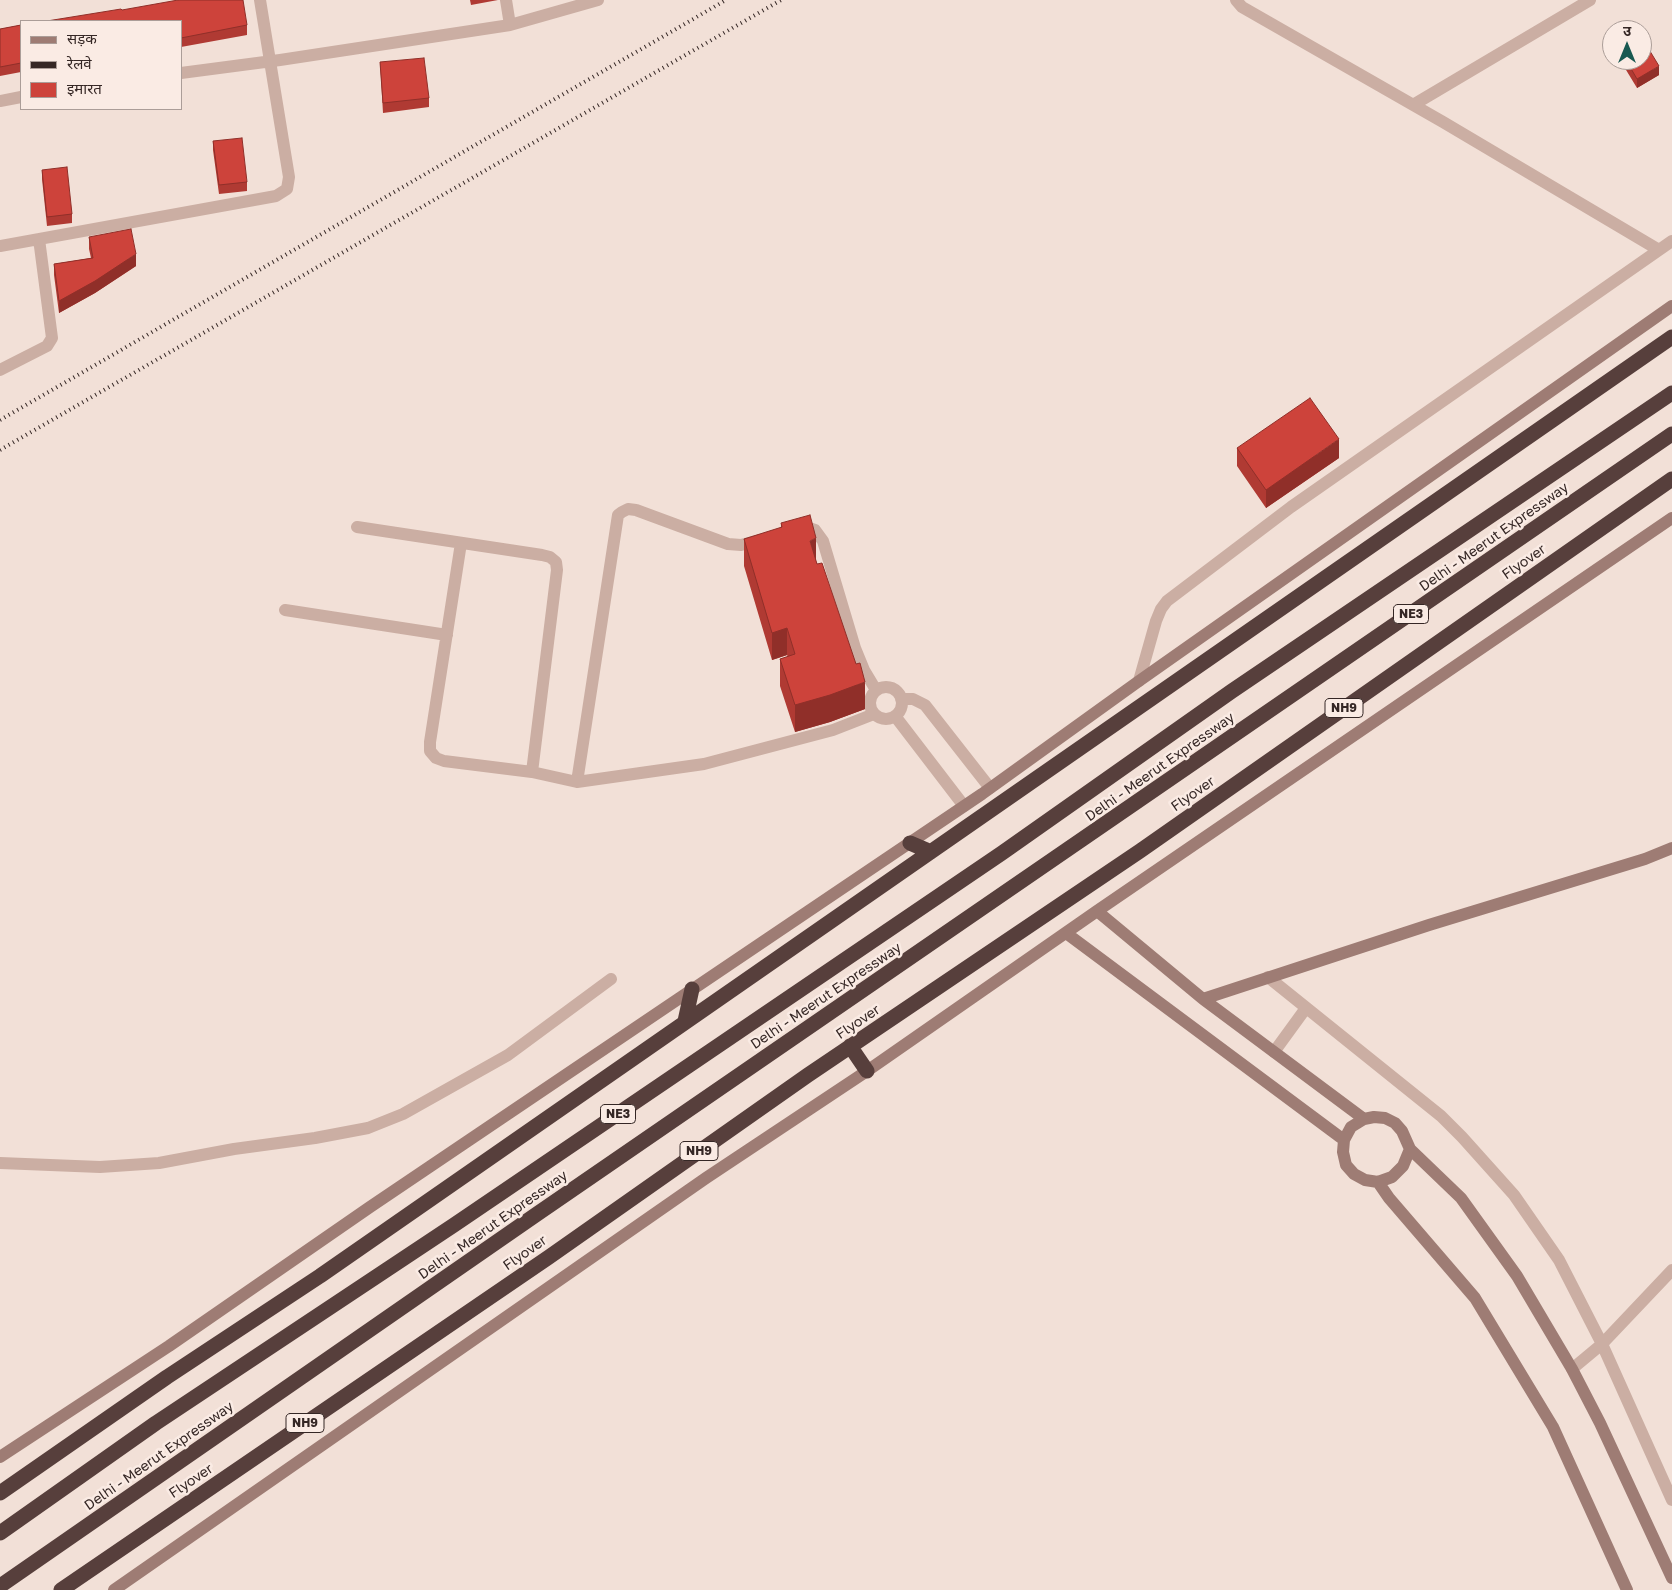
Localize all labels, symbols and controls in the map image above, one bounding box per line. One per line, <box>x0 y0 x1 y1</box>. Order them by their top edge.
legend <box>20 20 182 110</box>
north arrow <box>1602 20 1652 70</box>
text: उ <box>1623 22 1631 39</box>
text: सड़क <box>67 29 97 47</box>
text: रेलवे <box>67 54 92 72</box>
text: इमारत <box>67 79 102 97</box>
street label: Delhi - Meerut Expressway <box>1416 479 1572 595</box>
street label: Flyover <box>1499 541 1549 583</box>
road number: NE3 <box>1394 604 1428 624</box>
road number: NH9 <box>1325 698 1363 718</box>
street label: Delhi - Meerut Expressway <box>1082 709 1238 825</box>
street label: Flyover <box>1168 773 1218 815</box>
street label: Delhi - Meerut Expressway <box>747 939 905 1053</box>
street label: Flyover <box>833 1001 883 1043</box>
road number: NE3 <box>600 1104 636 1124</box>
road number: NH9 <box>680 1142 718 1160</box>
street label: Delhi - Meerut Expressway <box>415 1167 571 1283</box>
street label: Flyover <box>500 1232 550 1274</box>
street label: Delhi - Meerut Expressway <box>81 1398 237 1514</box>
road number: NH9 <box>286 1414 324 1432</box>
street label: Flyover <box>166 1460 216 1502</box>

